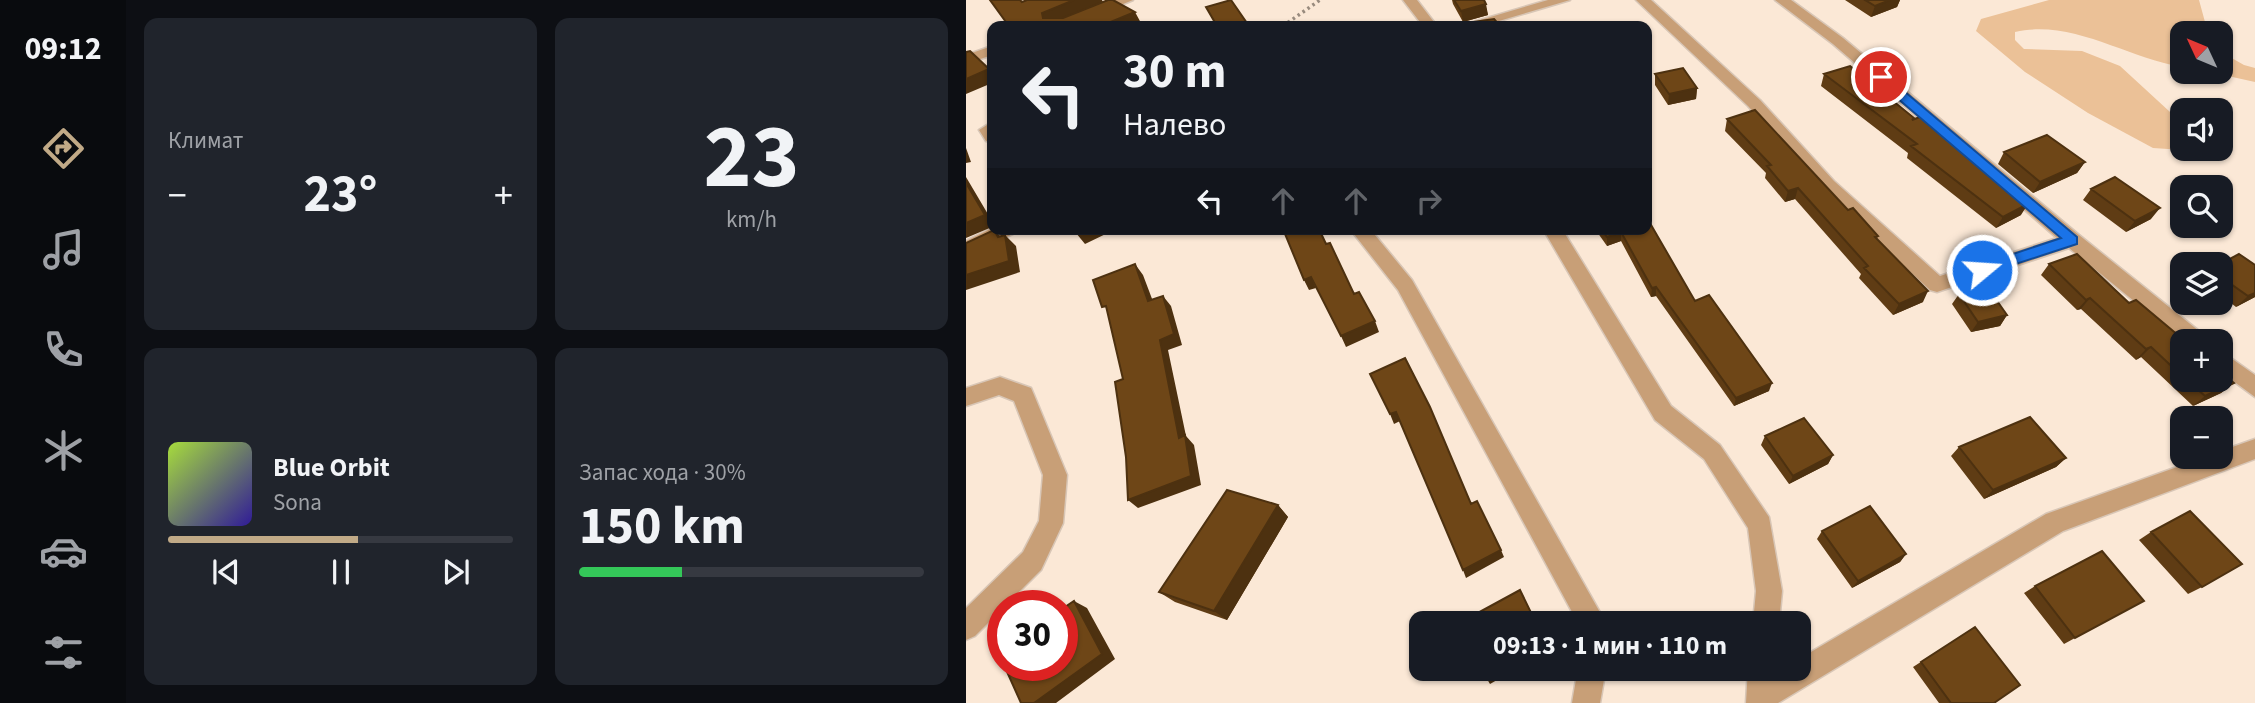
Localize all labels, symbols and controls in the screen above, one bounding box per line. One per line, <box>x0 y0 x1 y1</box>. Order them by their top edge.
north arrow <box>2170 21 2233 84</box>
map controls <box>2170 21 2233 469</box>
text: 09:12 <box>24 26 102 72</box>
text: 30 m <box>1123 37 1227 107</box>
pin <box>1851 47 1911 107</box>
icon: left <box>1008 49 1099 140</box>
icon: arrive <box>1862 58 1900 96</box>
text: 23 <box>703 93 800 222</box>
button: sound <box>2170 98 2233 161</box>
text: Налево <box>1123 102 1226 148</box>
icon: directions <box>39 124 88 173</box>
text: Климат <box>168 124 243 157</box>
text: 23° <box>304 158 377 232</box>
text: − <box>168 169 187 223</box>
text: + <box>494 169 513 223</box>
button: search <box>2170 175 2233 238</box>
icon: left <box>1191 182 1229 220</box>
icon: ahead <box>1264 182 1302 220</box>
icon: ahead <box>1337 182 1375 220</box>
icon: right <box>1410 182 1448 220</box>
text: km/h <box>726 203 777 236</box>
icon: music <box>39 225 88 274</box>
position arrow <box>1945 233 2019 307</box>
button: layers <box>2170 252 2233 315</box>
icon: phone <box>39 325 88 374</box>
button: + <box>2170 329 2233 392</box>
button: − <box>2170 406 2233 469</box>
icon: climate <box>39 426 88 475</box>
text: Blue Orbit <box>273 449 390 486</box>
text: Запас хода · 30% <box>579 456 746 489</box>
text: Sona <box>273 486 322 519</box>
text: 150 km <box>579 490 745 564</box>
icon: car <box>39 527 88 576</box>
icon: previous <box>207 553 245 591</box>
icon: pause <box>322 553 360 591</box>
icon: next <box>437 553 475 591</box>
speed limit sign: 30 <box>987 590 1078 681</box>
text: 09:13 · 1 мин · 110 m <box>1493 627 1727 664</box>
icon: filters <box>39 628 88 677</box>

